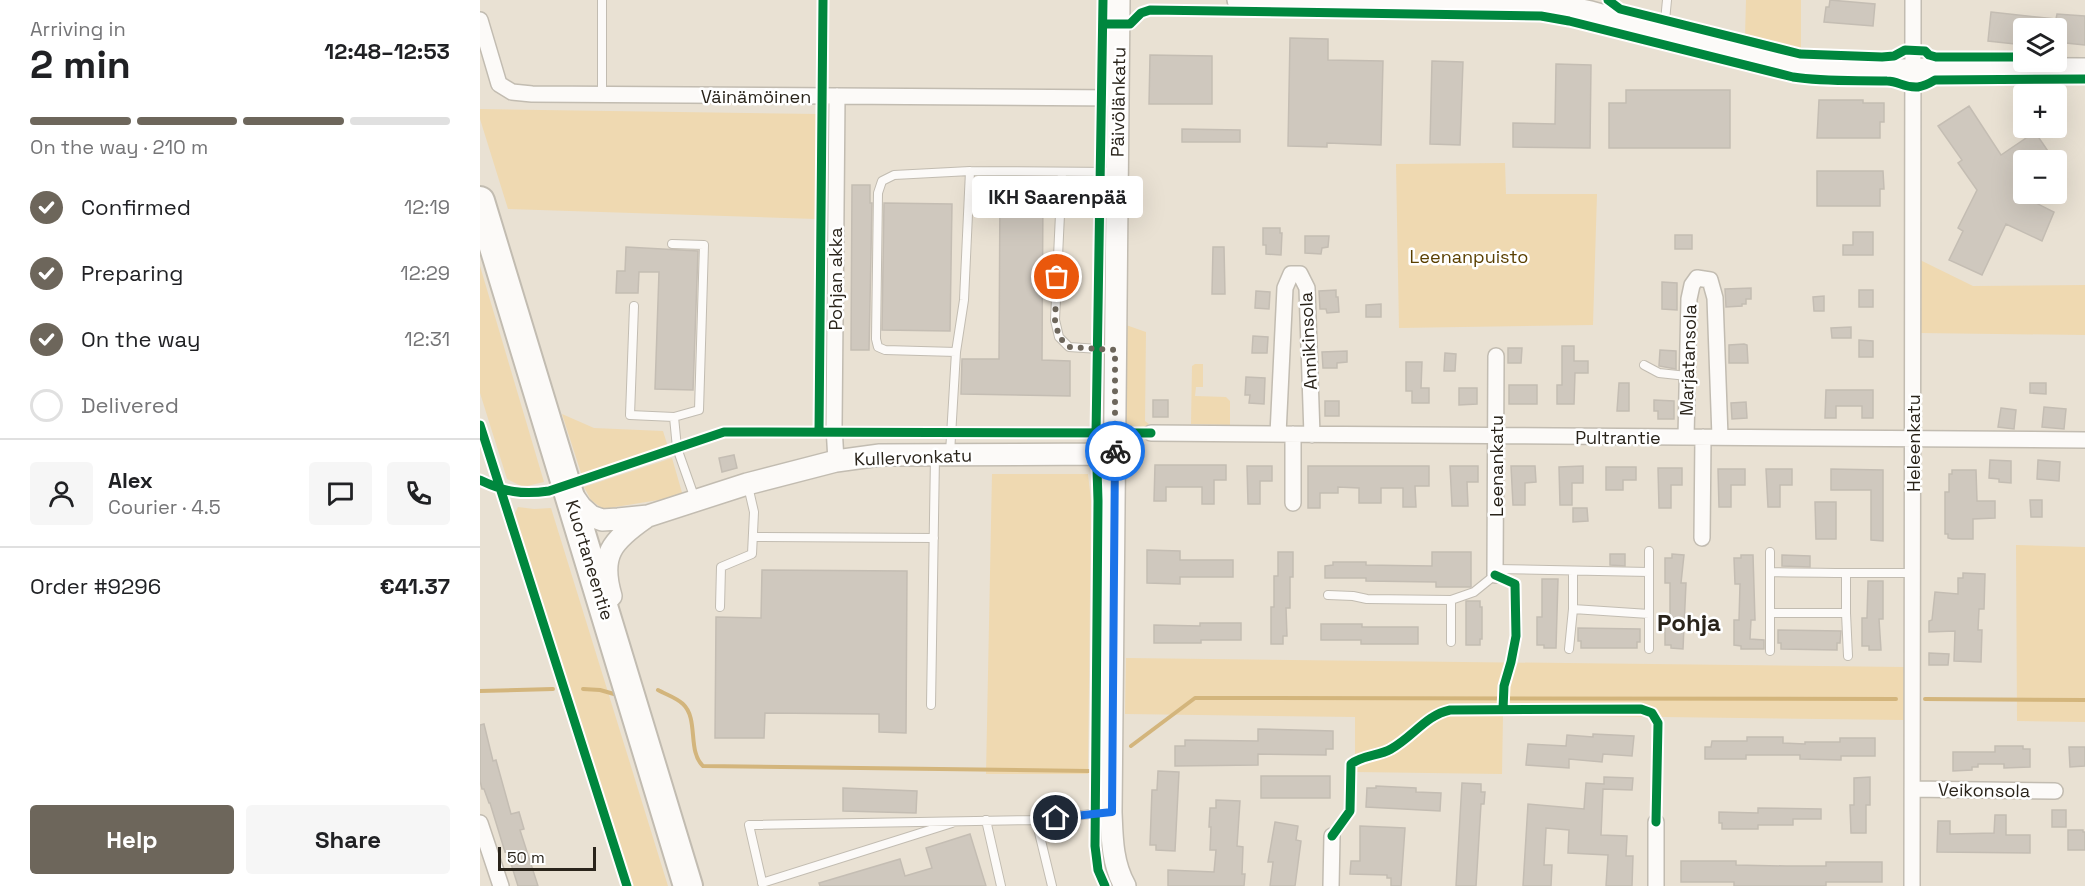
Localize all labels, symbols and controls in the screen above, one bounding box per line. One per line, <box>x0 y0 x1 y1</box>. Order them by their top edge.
text: Arriving in <box>30 16 126 42</box>
map controls <box>2013 18 2067 204</box>
button: layers <box>2013 18 2067 72</box>
text: 12:48–12:53 <box>324 37 450 65</box>
text: 2 min <box>30 40 131 89</box>
street label: Päivölänkatu <box>1106 47 1130 157</box>
button: + <box>2013 84 2067 138</box>
street label: Väinämöinen <box>701 85 811 108</box>
text: On the way · 210 m <box>30 134 208 160</box>
button: − <box>2013 150 2067 204</box>
callout: IKH Saarenpää <box>972 175 1142 217</box>
text: IKH Saarenpää <box>988 184 1127 210</box>
icon: check <box>30 191 63 224</box>
text: Confirmed <box>81 193 191 221</box>
text: 12:19 <box>404 194 450 220</box>
street label: Pohjan akka <box>824 227 847 331</box>
park label: Leenanpuisto <box>1410 245 1528 268</box>
pin <box>1031 251 1082 302</box>
icon: check <box>30 257 63 290</box>
text: Preparing <box>81 259 183 287</box>
text: 12:29 <box>400 260 450 286</box>
icon: bag <box>1040 260 1073 293</box>
street label: Annikinsola <box>1294 291 1322 391</box>
street label: Marjatansola <box>1675 304 1701 416</box>
icon: check <box>30 323 63 356</box>
text: On the way <box>81 325 200 353</box>
text: 12:31 <box>404 326 450 352</box>
text: Delivered <box>81 391 179 419</box>
street label: Heleenkatu <box>1902 394 1925 492</box>
street label: Leenankatu <box>1485 415 1508 517</box>
courier <box>1085 421 1145 481</box>
street label: Pultrantie <box>1575 426 1661 449</box>
icon: bike <box>1099 435 1132 468</box>
street label: Kullervonkatu <box>854 443 972 471</box>
button: person <box>30 462 93 525</box>
button: chat <box>309 462 372 525</box>
button: phone <box>387 462 450 525</box>
text: Alex <box>108 466 153 494</box>
text: Courier · 4.5 <box>108 494 221 520</box>
street label: Kuortaneentie <box>561 497 619 623</box>
text: Order #9296 <box>30 572 161 600</box>
text: €41.37 <box>380 572 450 600</box>
district label: Pohja <box>1657 607 1721 638</box>
street label: Veikonsola <box>1938 778 2030 802</box>
pin <box>1030 792 1081 843</box>
icon: home <box>1039 801 1072 834</box>
button: Help <box>30 805 234 874</box>
button: Share <box>246 805 450 874</box>
scale bar <box>498 844 596 872</box>
text: 50 m <box>507 847 545 868</box>

